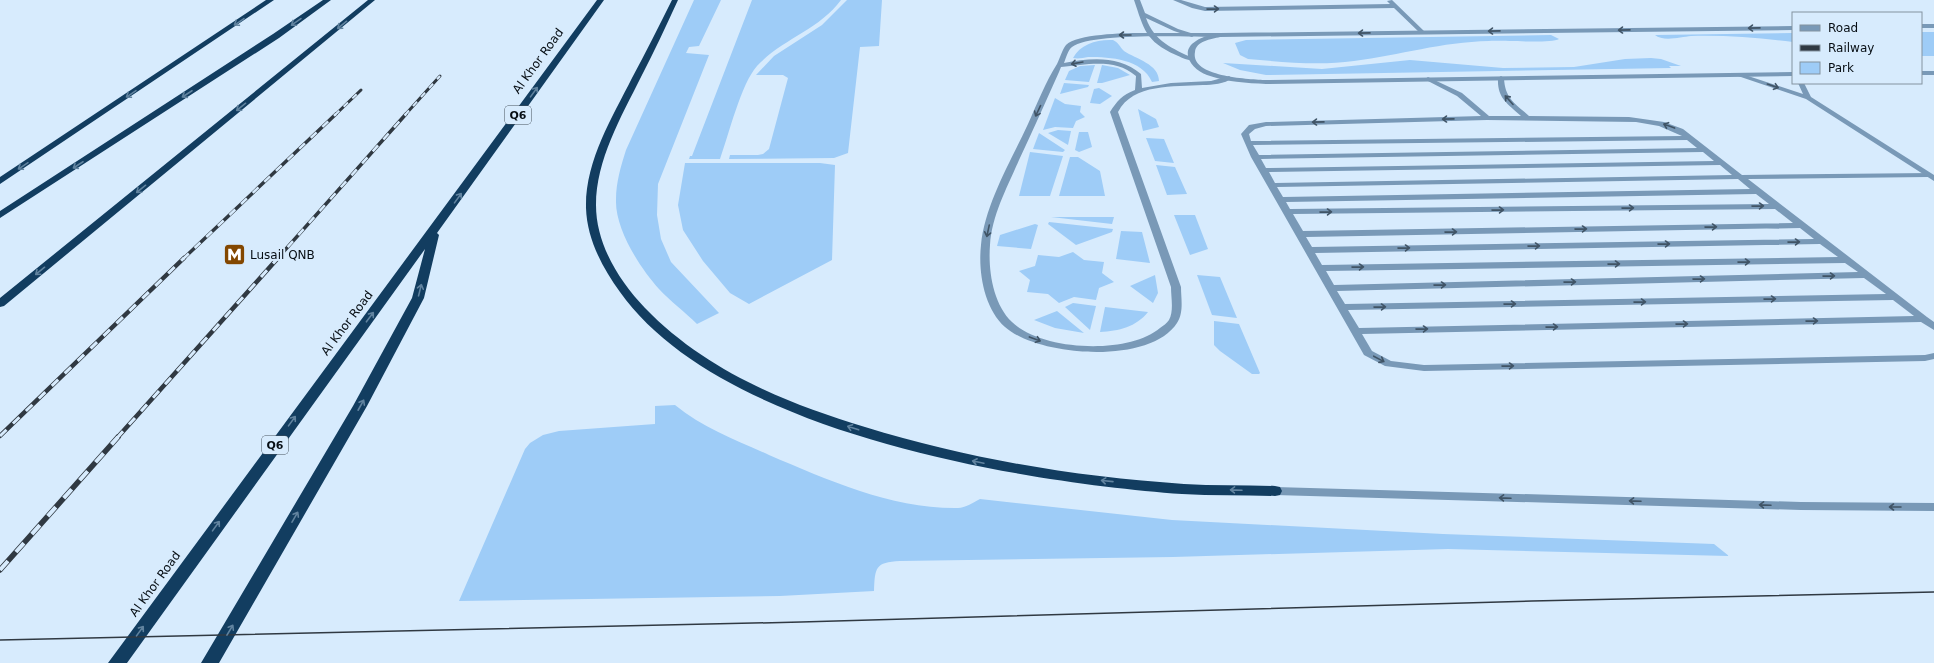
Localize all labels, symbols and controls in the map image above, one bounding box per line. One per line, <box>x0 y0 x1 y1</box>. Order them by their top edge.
one-way arrow <box>1206 5 1219 12</box>
legend <box>1792 12 1922 84</box>
one-way arrow <box>233 18 245 26</box>
one-way arrow <box>290 18 301 26</box>
one-way arrow <box>337 20 347 29</box>
text: Road <box>1828 21 1858 35</box>
one-way arrow <box>1748 24 1761 32</box>
street label: Al Khor Road <box>510 26 566 96</box>
one-way arrow <box>1618 26 1631 33</box>
one-way arrow <box>1488 27 1501 35</box>
one-way arrow <box>1358 29 1371 37</box>
one-way arrow <box>1119 32 1132 39</box>
text: Railway <box>1828 41 1874 55</box>
one-way arrow <box>1071 59 1084 67</box>
text: Park <box>1828 61 1854 75</box>
one-way arrow <box>1766 83 1778 91</box>
one-way arrow <box>530 87 538 98</box>
one-way arrow <box>125 90 137 98</box>
one-way arrow <box>182 90 193 98</box>
one-way arrow <box>1504 95 1513 105</box>
one-way arrow <box>236 102 247 111</box>
one-way arrow <box>1034 105 1041 117</box>
road number: Q6 <box>505 106 531 124</box>
one-way arrow <box>1442 115 1455 123</box>
one-way arrow <box>1312 119 1325 126</box>
one-way arrow <box>1663 122 1675 130</box>
one-way arrow <box>72 161 84 169</box>
one-way arrow <box>17 162 28 170</box>
one-way arrow <box>135 185 146 193</box>
one-way arrow <box>454 193 462 204</box>
one-way arrow <box>1751 202 1764 210</box>
one-way arrow <box>1621 204 1634 212</box>
one-way arrow <box>1491 206 1504 213</box>
one-way arrow <box>1319 208 1332 216</box>
one-way arrow <box>1704 223 1717 231</box>
one-way arrow <box>983 224 991 237</box>
one-way arrow <box>1574 225 1587 233</box>
one-way arrow <box>1444 228 1457 235</box>
one-way arrow <box>1787 238 1800 245</box>
one-way arrow <box>1657 240 1670 248</box>
metro station icon: Lusail QNB <box>221 242 247 268</box>
one-way arrow <box>1527 242 1540 250</box>
one-way arrow <box>1397 244 1410 252</box>
place label: Lusail QNB <box>250 248 315 262</box>
one-way arrow <box>1737 258 1750 265</box>
one-way arrow <box>1607 260 1620 267</box>
one-way arrow <box>1351 264 1364 271</box>
one-way arrow <box>34 267 45 276</box>
one-way arrow <box>1822 272 1835 280</box>
one-way arrow <box>1692 275 1705 283</box>
one-way arrow <box>1563 278 1576 286</box>
one-way arrow <box>1433 281 1446 289</box>
one-way arrow <box>417 284 425 297</box>
street label: Al Khor Road <box>318 288 376 358</box>
one-way arrow <box>1763 295 1776 303</box>
one-way arrow <box>1633 298 1646 305</box>
one-way arrow <box>1503 300 1516 308</box>
one-way arrow <box>1373 303 1386 310</box>
one-way arrow <box>366 311 374 322</box>
one-way arrow <box>1805 317 1818 325</box>
one-way arrow <box>1675 320 1688 328</box>
one-way arrow <box>1545 323 1558 331</box>
one-way arrow <box>1415 326 1428 333</box>
one-way arrow <box>1029 336 1042 343</box>
one-way arrow <box>1373 355 1385 363</box>
one-way arrow <box>1501 362 1514 370</box>
one-way arrow <box>357 399 365 411</box>
one-way arrow <box>288 416 296 427</box>
one-way arrow <box>846 424 859 431</box>
road number: Q6 <box>262 436 288 454</box>
one-way arrow <box>972 457 985 465</box>
one-way arrow <box>1100 478 1113 485</box>
one-way arrow <box>1230 486 1243 494</box>
one-way arrow <box>1499 494 1512 501</box>
one-way arrow <box>1629 498 1642 505</box>
one-way arrow <box>1759 501 1772 509</box>
one-way arrow <box>1889 503 1902 511</box>
one-way arrow <box>292 512 300 524</box>
one-way arrow <box>212 521 220 532</box>
street label: Al Khor Road <box>127 549 183 619</box>
one-way arrow <box>226 624 234 636</box>
one-way arrow <box>136 626 144 637</box>

